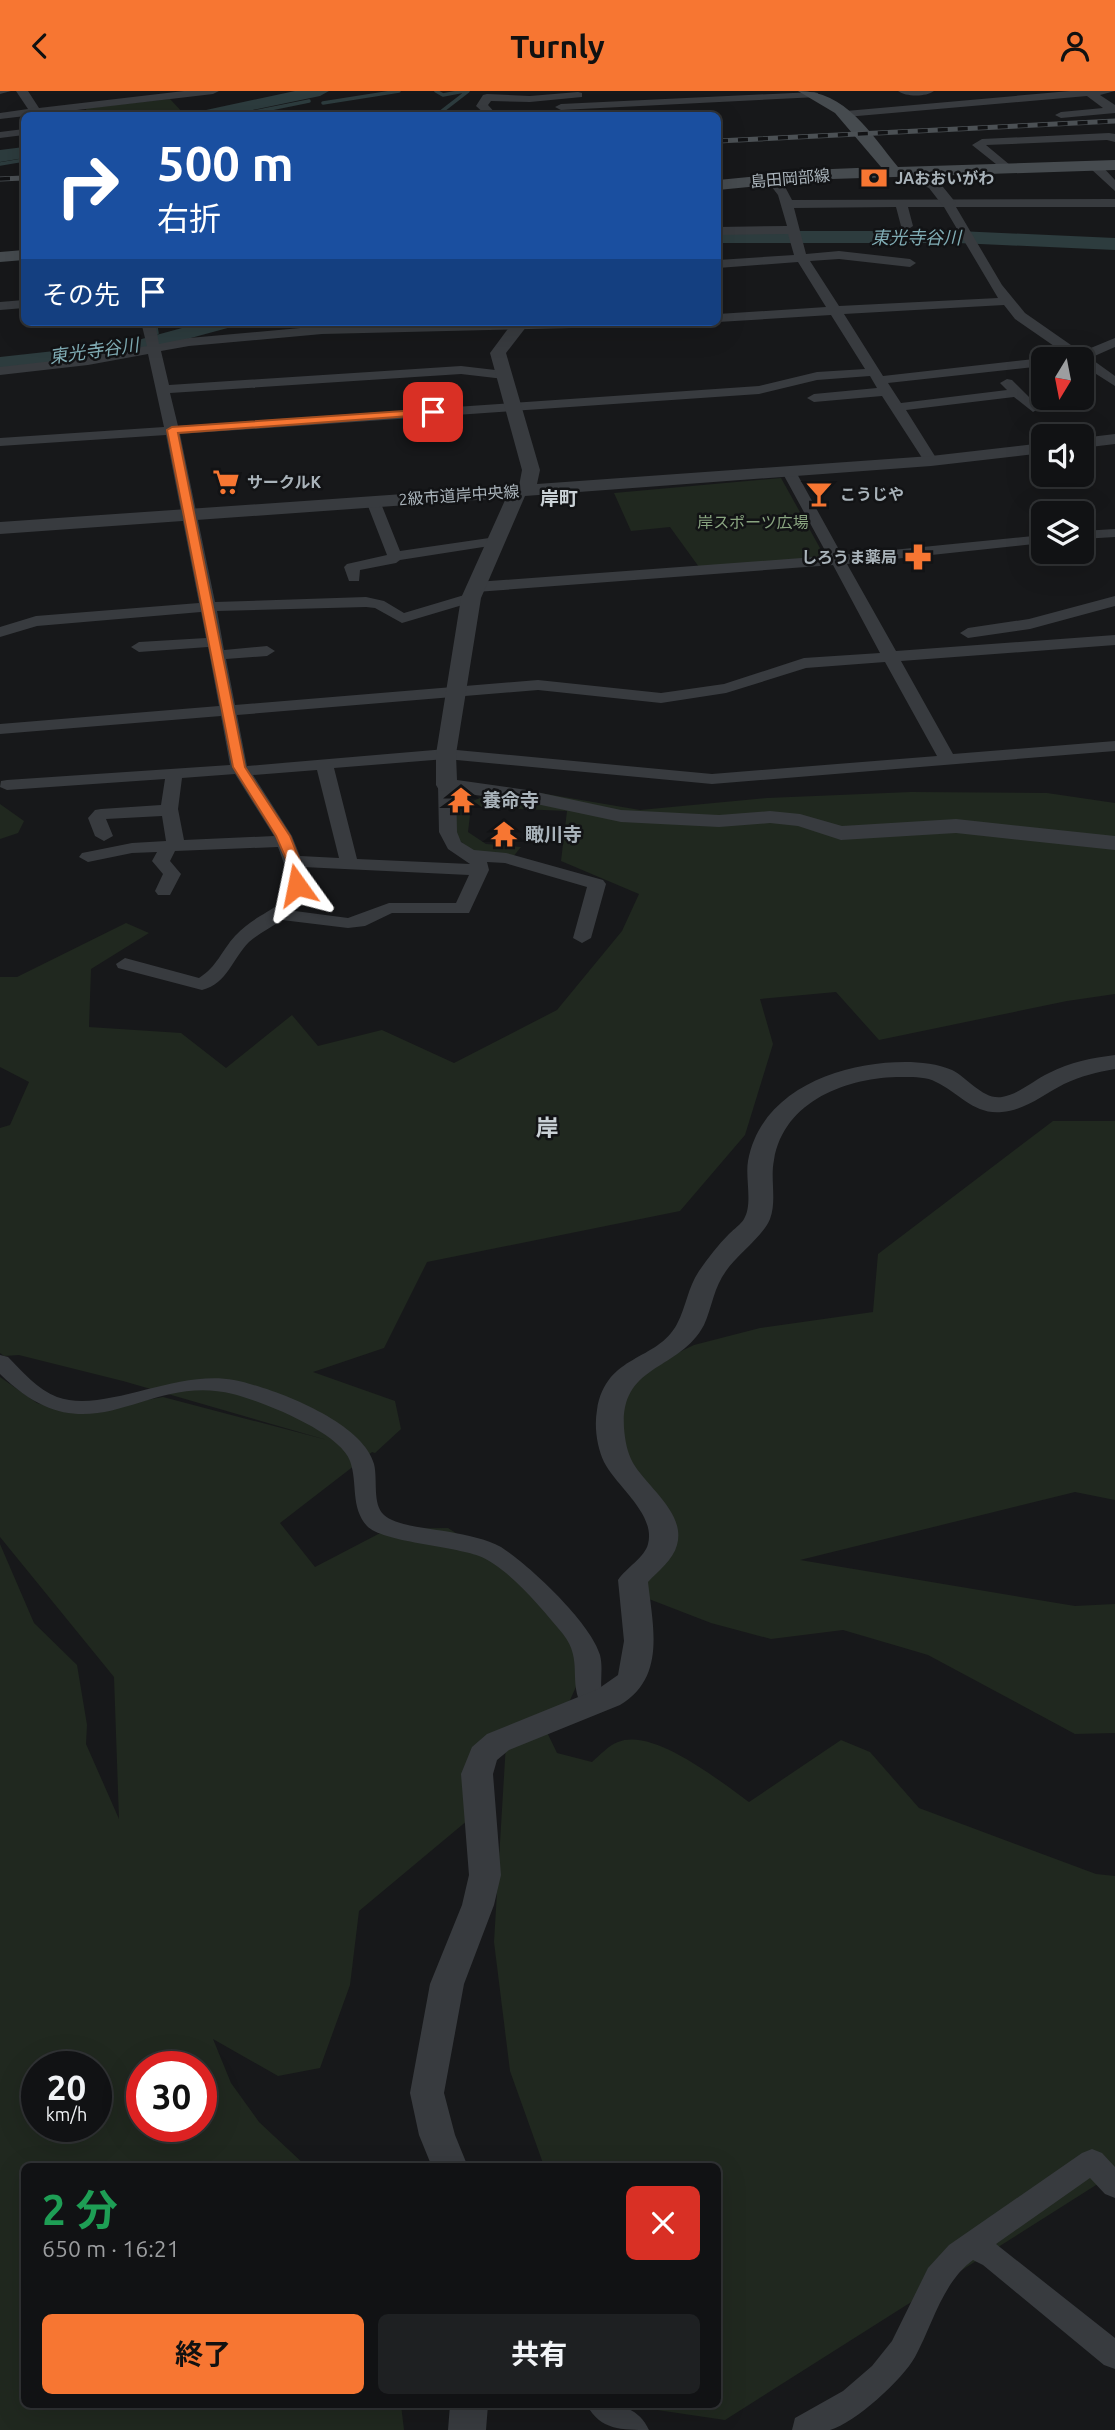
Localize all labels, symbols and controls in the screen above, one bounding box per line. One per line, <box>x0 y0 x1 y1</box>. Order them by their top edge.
icon: back <box>21 27 59 65</box>
icon: person <box>1056 27 1094 65</box>
text: Turnly <box>510 28 605 64</box>
text: 500 m <box>157 135 294 190</box>
icon: right <box>42 140 133 231</box>
bank icon: JAおおいがわ <box>859 163 889 193</box>
street label: 島田岡部線 <box>749 166 831 190</box>
place label: JAおおいがわ <box>895 169 994 187</box>
text: 右折 <box>157 200 221 236</box>
water label: 東光寺谷川 <box>871 227 963 247</box>
icon: arrive <box>134 273 172 311</box>
text: その先 <box>42 280 120 309</box>
water label: 東光寺谷川 <box>48 334 142 366</box>
north arrow <box>1031 347 1094 409</box>
map controls <box>1031 347 1094 564</box>
pin <box>403 382 463 442</box>
icon: arrive <box>414 393 452 431</box>
button: sound <box>1031 424 1094 487</box>
supermarket icon: サークルK <box>211 467 241 497</box>
place label: サークルK <box>247 473 322 491</box>
bar icon: こうじや <box>804 479 834 509</box>
street label: 2級市道岸中央線 <box>398 482 520 508</box>
place label: こうじや <box>840 485 904 503</box>
district label: 岸町 <box>540 487 578 509</box>
button: layers <box>1031 501 1094 564</box>
park label: 岸スポーツ広場 <box>697 513 809 531</box>
pharmacy icon: しろうま薬局 <box>903 542 933 572</box>
place label: しろうま薬局 <box>801 548 897 566</box>
temple icon: 養命寺 <box>446 785 476 815</box>
place label: 養命寺 <box>482 789 539 811</box>
temple icon: 瞰川寺 <box>489 819 519 849</box>
place label: 瞰川寺 <box>525 823 582 845</box>
position arrow <box>260 848 334 922</box>
district label: 岸 <box>536 1115 559 1140</box>
speed limit sign: 30 <box>126 2051 217 2142</box>
text: 20 <box>47 2067 86 2107</box>
text: km/h <box>46 2104 87 2124</box>
text: 2 分 <box>42 2186 118 2233</box>
button: close <box>626 2186 700 2260</box>
text: 650 m · 16:21 <box>42 2236 180 2261</box>
button: 終了 <box>42 2314 364 2394</box>
button: 共有 <box>378 2314 700 2394</box>

